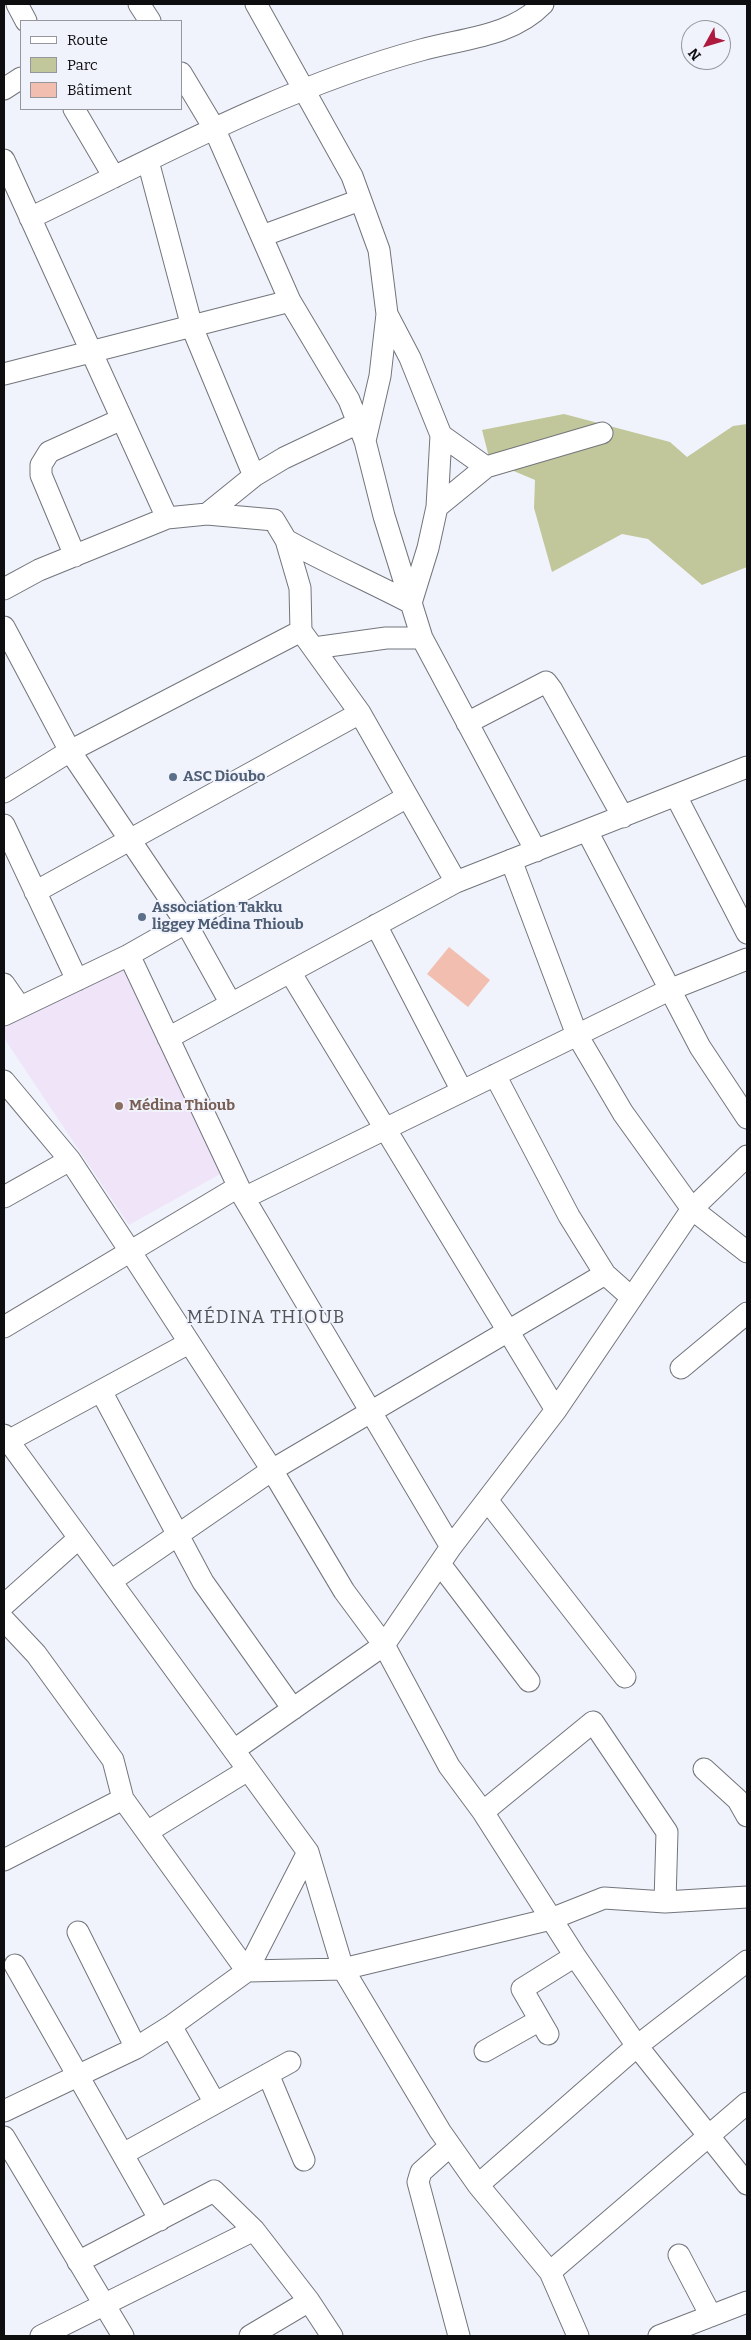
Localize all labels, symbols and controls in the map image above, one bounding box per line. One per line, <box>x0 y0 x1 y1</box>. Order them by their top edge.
legend <box>20 20 182 110</box>
north arrow <box>681 20 731 70</box>
text: Route <box>67 31 108 49</box>
text: N <box>685 45 705 64</box>
text: Parc <box>67 56 98 74</box>
text: Bâtiment <box>67 81 132 99</box>
place label: ASC Dioubo <box>183 768 265 786</box>
marker: ASC Dioubo <box>167 771 179 783</box>
place label: Association Takku liggey Médina Thioub <box>152 899 304 934</box>
marker: Association Takku liggey Médina Thioub <box>136 911 148 923</box>
place label: Médina Thioub <box>129 1097 235 1115</box>
marker: Médina Thioub <box>113 1100 125 1112</box>
district label: MÉDINA THIOUB <box>185 1307 347 1329</box>

